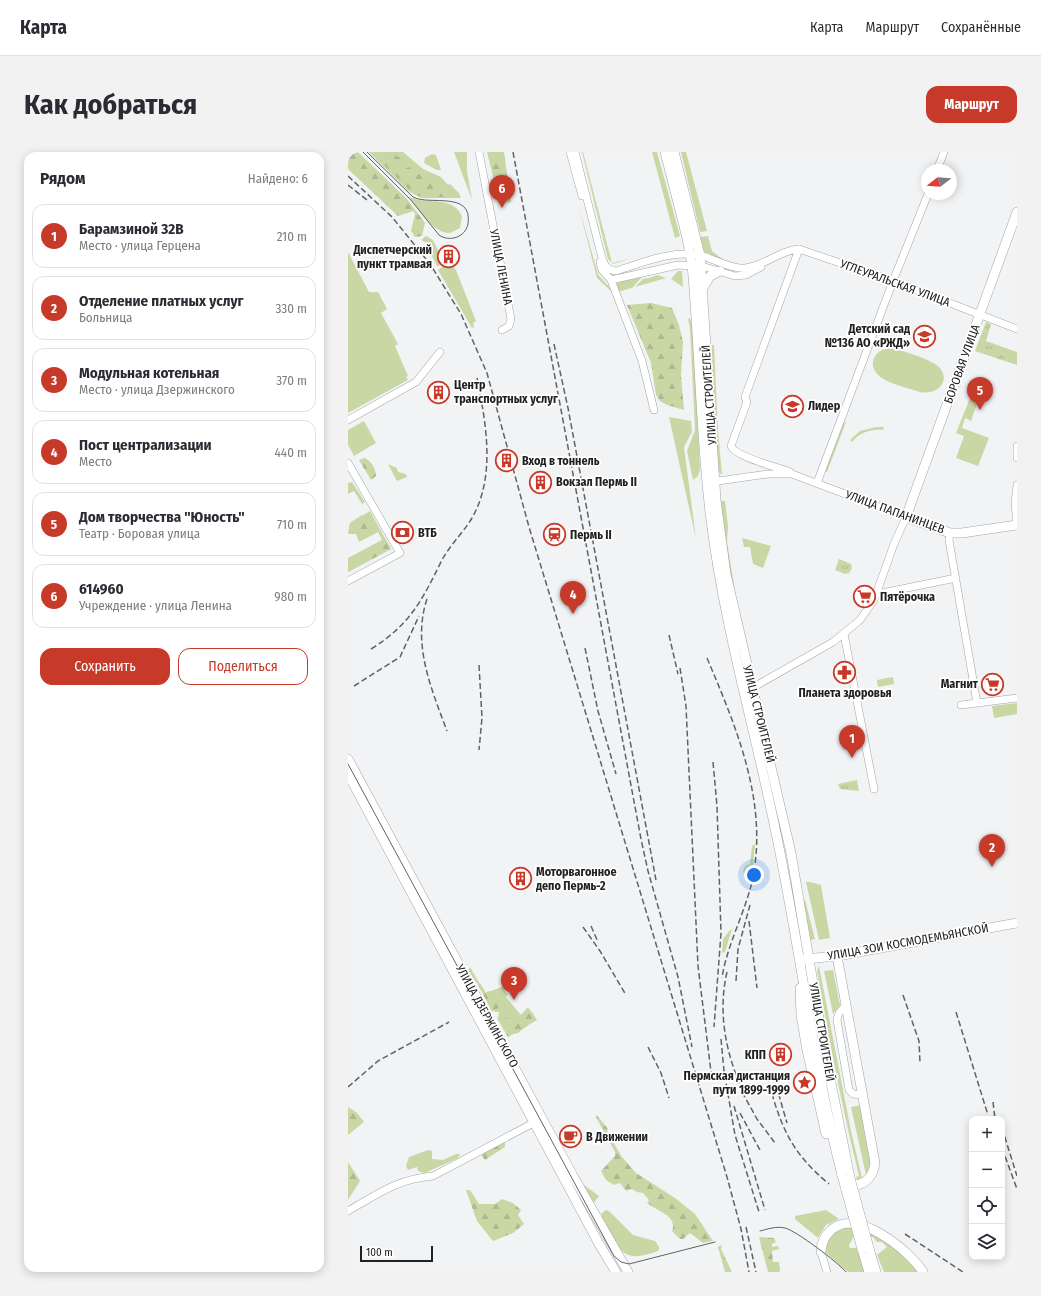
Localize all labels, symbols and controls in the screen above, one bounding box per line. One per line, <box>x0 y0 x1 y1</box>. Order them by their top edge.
text: Карта <box>20 16 67 39</box>
text: Карта <box>810 19 843 36</box>
text: Маршрут <box>865 19 919 36</box>
text: Сохранённые <box>941 19 1021 36</box>
button: Маршрут <box>926 86 1017 123</box>
text: Как добраться <box>24 88 197 121</box>
north arrow <box>921 164 957 200</box>
text: Рядом <box>40 168 85 189</box>
text: Найдено: 6 <box>248 171 308 186</box>
pin: 6 <box>489 175 515 208</box>
text: Барамзиной 32В <box>79 220 184 238</box>
street label: УЛИЦА ЛЕНИНА <box>487 227 515 307</box>
text: 1 <box>51 229 57 244</box>
text: 210 m <box>277 229 307 244</box>
text: Место · улица Герцена <box>79 238 201 253</box>
place label: Диспетчерский пункт трамвая <box>352 243 432 271</box>
building icon: Диспетчерский пункт трамвая <box>435 244 461 270</box>
street label: УГЛЕУРАЛЬСКАЯ УЛИЦА <box>837 256 952 310</box>
text: Отделение платных услуг <box>79 292 243 310</box>
text: 2 <box>51 301 57 316</box>
text: 330 m <box>275 301 307 316</box>
text: Больница <box>79 310 132 325</box>
place label: Детский сад №136 АО «РЖД» <box>825 322 910 350</box>
street label: БОРОВАЯ УЛИЦА <box>941 322 983 406</box>
school or university icon: Детский сад №136 АО «РЖД» <box>912 323 938 349</box>
street label: УЛИЦА СТРОИТЕЛЕЙ <box>698 345 720 446</box>
text: Модульная котельная <box>79 364 219 382</box>
text: 3 <box>51 373 57 388</box>
text: 370 m <box>276 373 307 388</box>
pin: 5 <box>967 377 993 410</box>
place label: Центр транспортных услуг <box>454 378 558 406</box>
building icon: Центр транспортных услуг <box>426 379 452 405</box>
text: Место · улица Дзержинского <box>79 382 235 397</box>
school or university icon: Лидер <box>780 393 806 419</box>
place label: Лидер <box>808 399 841 413</box>
text: Пост централизации <box>79 436 212 454</box>
text: 4 <box>51 445 57 460</box>
text: 440 m <box>275 445 307 460</box>
building icon: Вход в тоннель <box>494 448 520 474</box>
text: Место <box>79 454 112 469</box>
place label: Вход в тоннель <box>522 454 600 468</box>
building icon: Вокзал Пермь II <box>527 469 553 495</box>
place label: Вокзал Пермь II <box>556 475 637 489</box>
street label: УЛИЦА ПАПАНИНЦЕВ <box>842 487 947 537</box>
text: Дом творчества "Юность" <box>79 508 245 526</box>
text: 5 <box>51 517 57 532</box>
text: 710 m <box>277 517 307 532</box>
bank icon: ВТБ <box>389 520 415 546</box>
station icon: Пермь II <box>542 522 568 548</box>
text: Театр · Боровая улица <box>79 526 200 541</box>
place label: ВТБ <box>418 526 437 540</box>
place label: Пермь II <box>570 528 612 542</box>
text: 614960 <box>79 580 124 598</box>
pin: 4 <box>560 581 586 614</box>
supermarket icon: Пятёрочка <box>851 584 877 610</box>
text: 6 <box>51 589 57 604</box>
text: 980 m <box>274 589 307 604</box>
place label: Пятёрочка <box>880 590 935 604</box>
text: Учреждение · улица Ленина <box>79 598 232 613</box>
button: Сохранить <box>40 648 170 685</box>
button: Поделиться <box>178 648 308 685</box>
pharmacy icon: Планета здоровья <box>832 659 858 685</box>
street label: УЛИЦА СТРОИТЕЛЕЙ <box>740 663 779 764</box>
supermarket icon: Магнит <box>980 671 1006 697</box>
place label: Магнит <box>941 677 979 691</box>
place label: Планета здоровья <box>798 686 892 700</box>
pin: 1 <box>839 725 865 758</box>
pin: 2 <box>979 834 1005 867</box>
place label: Моторвагонное депо Пермь-2 <box>535 865 617 893</box>
your location <box>744 865 764 885</box>
building icon: Моторвагонное депо Пермь-2 <box>507 866 533 892</box>
street label: УЛИЦА ЗОИ КОСМОДЕМЬЯНСКОЙ <box>825 920 990 963</box>
street label: УЛИЦА ДЗЕРЖИНСКОГО <box>452 961 521 1070</box>
pin: 3 <box>501 967 527 1000</box>
street label: УЛИЦА СТРОИТЕЛЕЙ <box>806 980 839 1082</box>
building icon: КПП <box>768 1042 794 1068</box>
place label: КПП <box>745 1048 766 1062</box>
place label: Пермская дистанция пути 1899-1999 <box>683 1069 790 1097</box>
place icon: Пермская дистанция пути 1899-1999 <box>792 1070 818 1096</box>
map controls <box>969 1116 1005 1260</box>
button: + <box>969 1116 1005 1152</box>
cafe icon: В Движении <box>557 1124 583 1150</box>
place label: В Движении <box>586 1130 648 1144</box>
button: − <box>969 1152 1005 1188</box>
button: locate <box>969 1188 1005 1224</box>
button: layers <box>969 1224 1005 1260</box>
scale bar <box>360 1244 433 1263</box>
text: 100 m <box>366 1246 393 1259</box>

